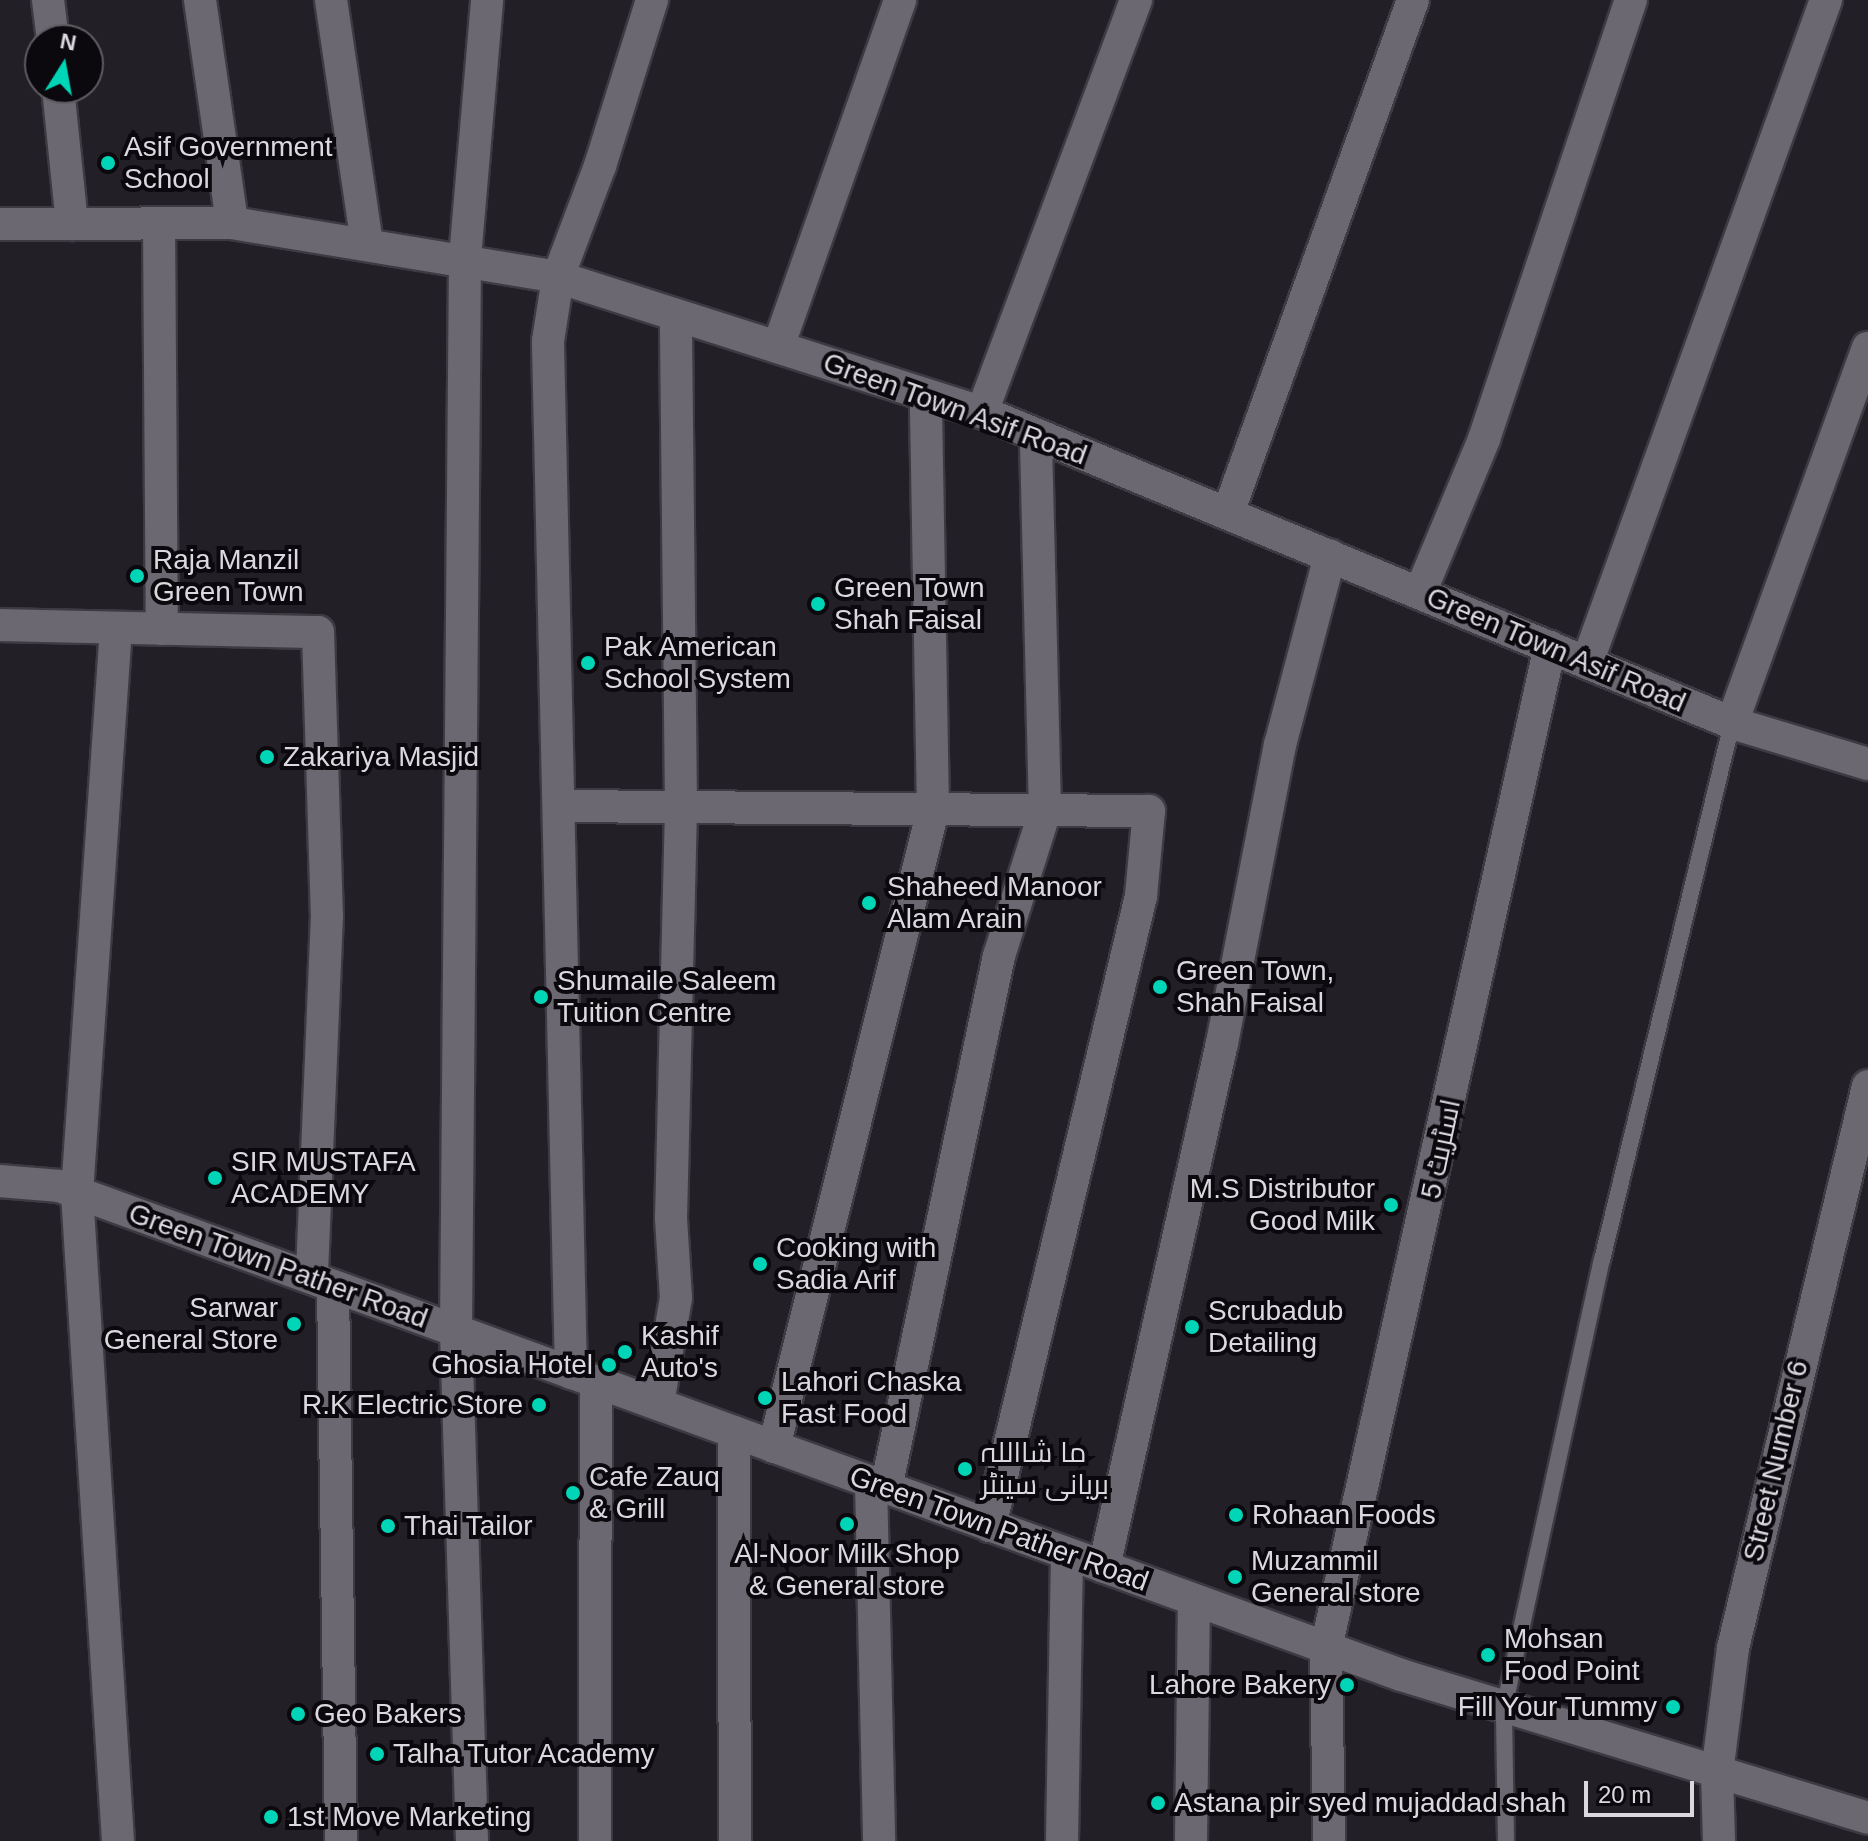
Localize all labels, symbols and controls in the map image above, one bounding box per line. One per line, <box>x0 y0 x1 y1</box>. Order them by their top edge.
north arrow <box>24 24 104 104</box>
text: N <box>58 28 78 56</box>
place label: Asif Government School <box>124 130 333 196</box>
marker: Asif Government School <box>99 154 117 172</box>
street label: Green Town Asif Road <box>818 345 1092 473</box>
place label: Raja Manzil Green Town <box>153 543 304 609</box>
marker: Raja Manzil Green Town <box>128 567 146 585</box>
place label: Green Town Shah Faisal <box>834 571 985 637</box>
street label: Green Town Asif Road <box>1421 580 1691 720</box>
marker: Green Town Shah Faisal <box>809 595 827 613</box>
place label: Pak American School System <box>604 630 791 696</box>
marker: Pak American School System <box>579 654 597 672</box>
place label: Zakariya Masjid <box>283 740 479 774</box>
marker: Zakariya Masjid <box>258 748 276 766</box>
place label: Shaheed Manoor Alam Arain <box>887 870 1102 936</box>
marker: Shaheed Manoor Alam Arain <box>858 892 880 914</box>
place label: Green Town, Shah Faisal <box>1176 954 1335 1020</box>
place label: Shumaile Saleem Tuition Centre <box>557 964 776 1030</box>
marker: Green Town, Shah Faisal <box>1151 978 1169 996</box>
marker: Shumaile Saleem Tuition Centre <box>532 988 550 1006</box>
street label: اسٹریٹ 5 <box>1414 1096 1468 1202</box>
place label: SIR MUSTAFA ACADEMY <box>231 1145 416 1211</box>
marker: SIR MUSTAFA ACADEMY <box>206 1169 224 1187</box>
place label: M.S Distributor Good Milk <box>1190 1172 1375 1238</box>
street label: Green Town Pather Road <box>124 1196 432 1336</box>
marker: M.S Distributor Good Milk <box>1382 1196 1400 1214</box>
place label: Cooking with Sadia Arif <box>776 1231 936 1297</box>
marker: Cooking with Sadia Arif <box>751 1255 769 1273</box>
place label: Sarwar General Store <box>104 1291 278 1357</box>
place label: Scrubadub Detailing <box>1208 1294 1343 1360</box>
marker: Sarwar General Store <box>285 1315 303 1333</box>
marker: Scrubadub Detailing <box>1183 1318 1201 1336</box>
place label: Kashif Auto's <box>641 1319 719 1385</box>
marker: Kashif Auto's <box>616 1343 634 1361</box>
place label: Ghosia Hotel <box>431 1348 593 1382</box>
marker: Ghosia Hotel <box>600 1356 618 1374</box>
street label: Street Number 6 <box>1737 1357 1815 1565</box>
place label: Lahori Chaska Fast Food <box>781 1365 962 1431</box>
place label: R.K Electric Store <box>302 1388 523 1422</box>
marker: Lahori Chaska Fast Food <box>756 1389 774 1407</box>
marker: R.K Electric Store <box>530 1396 548 1414</box>
place label: ما شااللہ بریانی سینٹر <box>981 1436 1109 1502</box>
street label: Green Town Pather Road <box>845 1459 1153 1599</box>
place label: Cafe Zauq & Grill <box>589 1460 720 1526</box>
marker: ما شااللہ بریانی سینٹر <box>956 1460 974 1478</box>
marker: Cafe Zauq & Grill <box>564 1484 582 1502</box>
place label: Rohaan Foods <box>1252 1498 1436 1532</box>
marker: Rohaan Foods <box>1227 1506 1245 1524</box>
place label: Thai Tailor <box>404 1509 533 1543</box>
marker: Al-Noor Milk Shop & General store <box>838 1515 856 1533</box>
marker: Thai Tailor <box>379 1517 397 1535</box>
place label: Al-Noor Milk Shop & General store <box>734 1537 960 1603</box>
place label: Muzammil General store <box>1251 1544 1421 1610</box>
marker: Muzammil General store <box>1226 1568 1244 1586</box>
place label: Mohsan Food Point <box>1504 1622 1639 1688</box>
marker: Mohsan Food Point <box>1479 1646 1497 1664</box>
place label: Lahore Bakery <box>1149 1668 1331 1702</box>
marker: Lahore Bakery <box>1338 1676 1356 1694</box>
place label: Fill Your Tummy <box>1457 1690 1657 1724</box>
place label: Geo Bakers <box>314 1697 462 1731</box>
marker: Fill Your Tummy <box>1664 1698 1682 1716</box>
marker: Geo Bakers <box>289 1705 307 1723</box>
place label: Talha Tutor Academy <box>393 1737 657 1771</box>
marker: Talha Tutor Academy <box>368 1745 386 1763</box>
scale bar <box>1588 1765 1698 1815</box>
text: 20 m <box>1598 1781 1651 1808</box>
place label: Astana pir syed mujaddad shah <box>1174 1786 1566 1820</box>
marker: Astana pir syed mujaddad shah <box>1149 1794 1167 1812</box>
place label: 1st Move Marketing <box>287 1800 531 1834</box>
marker: 1st Move Marketing <box>262 1808 280 1826</box>

